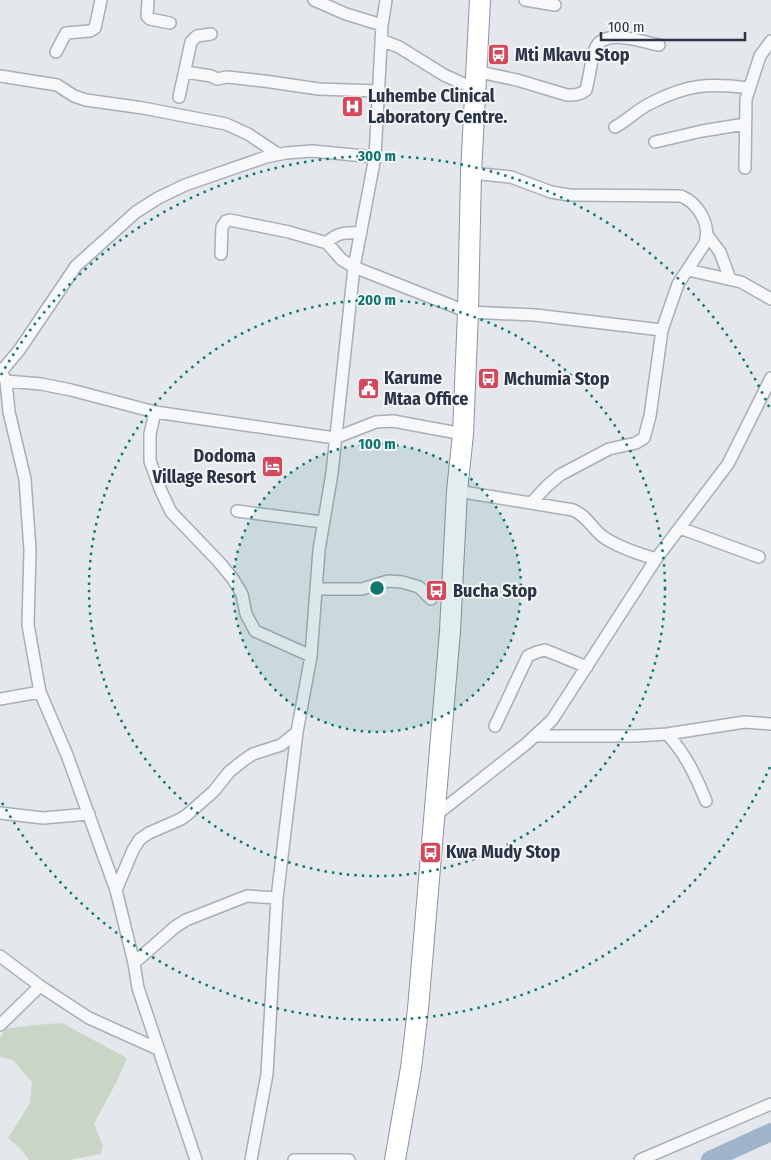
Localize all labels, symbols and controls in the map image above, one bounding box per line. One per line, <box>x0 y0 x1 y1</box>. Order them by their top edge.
scale bar <box>601 10 745 42</box>
text: 100 m <box>608 18 645 36</box>
bus stop icon: Mti Mkavu Stop <box>487 43 511 67</box>
place label: Mti Mkavu Stop <box>515 44 630 66</box>
place label: Luhembe Clinical Laboratory Centre. <box>368 85 507 128</box>
hospital icon: Luhembe Clinical Laboratory Centre. <box>340 94 364 118</box>
text: 300 m <box>357 147 396 165</box>
text: 200 m <box>357 291 396 309</box>
place label: Karume Mtaa Office <box>384 367 468 410</box>
bus stop icon: Mchumia Stop <box>476 367 500 391</box>
place label: Mchumia Stop <box>504 368 610 390</box>
public building icon: Karume Mtaa Office <box>356 376 380 400</box>
text: 100 m <box>358 435 396 453</box>
place label: Dodoma Village Resort <box>152 445 257 488</box>
hotel icon: Dodoma Village Resort <box>260 454 284 478</box>
centre of rings <box>368 579 386 597</box>
bus stop icon: Bucha Stop <box>425 579 449 603</box>
place label: Bucha Stop <box>453 580 537 602</box>
bus stop icon: Kwa Mudy Stop <box>418 840 442 864</box>
place label: Kwa Mudy Stop <box>446 841 560 863</box>

